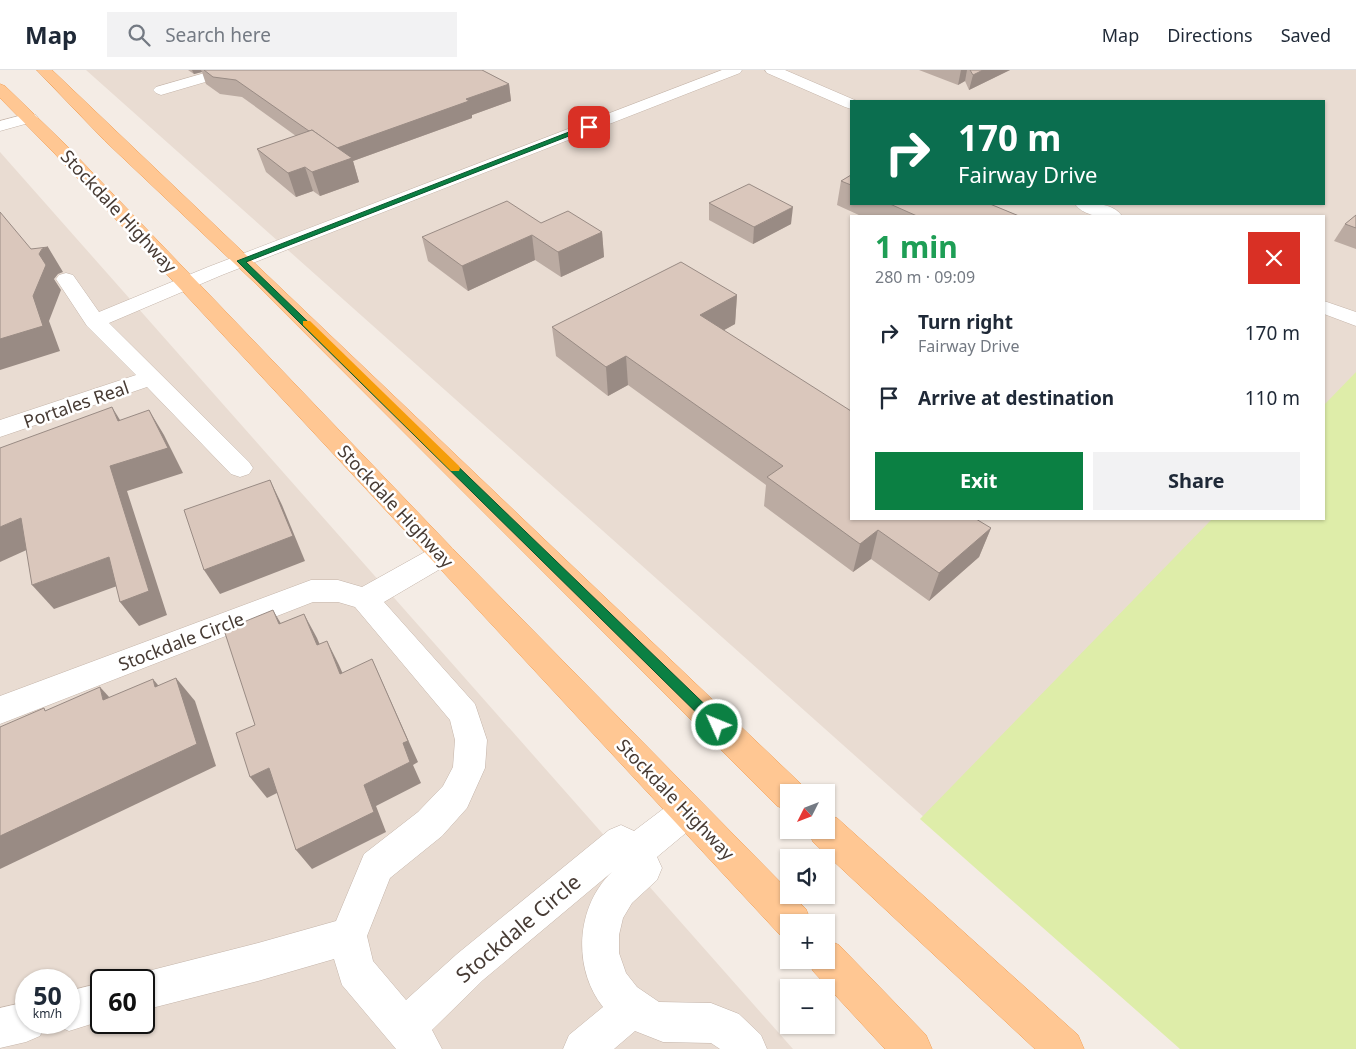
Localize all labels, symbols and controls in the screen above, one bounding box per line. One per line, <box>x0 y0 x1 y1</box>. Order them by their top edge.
search box <box>107 12 457 57</box>
text: Map <box>25 18 77 51</box>
icon: search <box>125 21 153 49</box>
text: Search here <box>165 22 271 48</box>
text: Map <box>1102 23 1139 47</box>
text: Directions <box>1167 23 1253 47</box>
text: Saved <box>1281 23 1331 47</box>
pin <box>568 106 610 148</box>
icon: arrive <box>575 113 603 141</box>
text: 170 m <box>958 114 1061 161</box>
icon: right <box>875 120 940 185</box>
street label: Stockdale Highway <box>56 144 183 278</box>
text: Fairway Drive <box>958 159 1098 189</box>
text: 1 min <box>875 226 958 267</box>
button: close <box>1248 232 1300 284</box>
text: 280 m · 09:09 <box>875 266 975 288</box>
text: Turn right <box>918 309 1013 335</box>
icon: right <box>875 319 903 347</box>
text: 170 m <box>1245 320 1300 346</box>
text: Fairway Drive <box>918 335 1019 357</box>
street label: Portales Real <box>20 375 132 433</box>
icon: arrive <box>875 384 903 412</box>
text: Arrive at destination <box>918 385 1114 411</box>
text: 110 m <box>1245 385 1300 411</box>
street label: Stockdale Highway <box>333 439 460 573</box>
button: Exit <box>875 452 1083 510</box>
button: Share <box>1093 452 1300 510</box>
street label: Stockdale Circle <box>115 606 247 676</box>
position arrow <box>690 698 742 750</box>
street label: Stockdale Highway <box>612 733 741 865</box>
north arrow <box>780 784 835 839</box>
map controls <box>780 784 835 1034</box>
button: sound <box>780 849 835 904</box>
street label: Stockdale Circle <box>450 868 586 988</box>
button: + <box>780 914 835 969</box>
speed limit sign: 60 <box>90 969 155 1034</box>
text: 50 <box>33 978 62 1012</box>
button: − <box>780 979 835 1034</box>
text: km/h <box>33 1005 62 1022</box>

